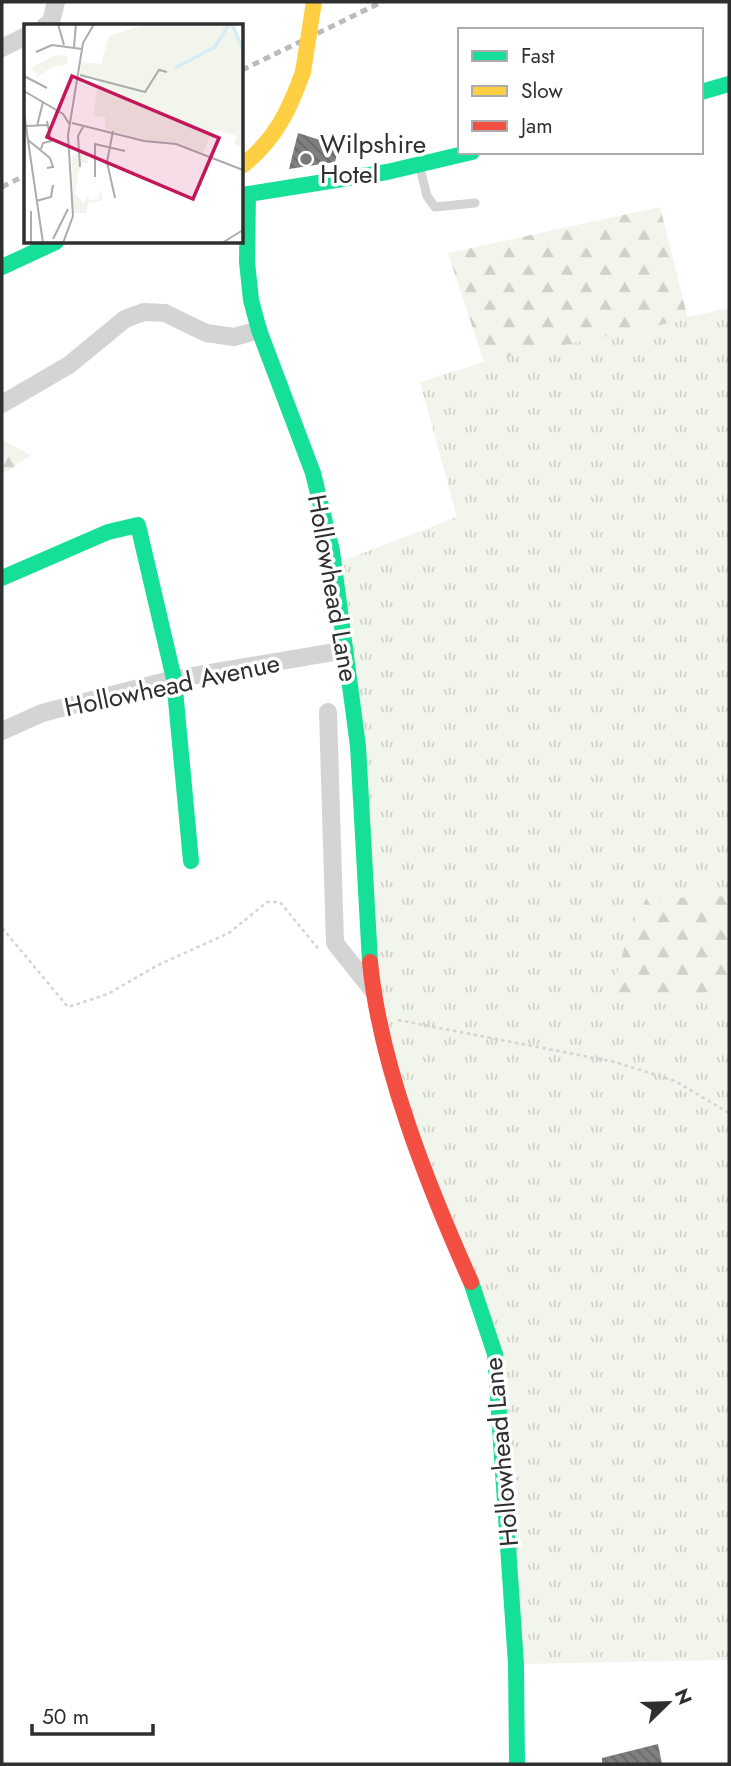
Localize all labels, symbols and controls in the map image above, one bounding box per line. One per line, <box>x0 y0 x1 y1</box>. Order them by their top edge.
inset map <box>24 24 243 243</box>
legend <box>458 28 703 154</box>
text: Fast <box>521 41 554 71</box>
text: Slow <box>521 76 563 106</box>
text: Jam <box>518 111 553 141</box>
place label: Wilpshire Hotel <box>320 125 426 193</box>
marker: Wilpshire Hotel <box>298 151 314 167</box>
street label: Hollowhead Lane <box>298 491 368 685</box>
street label: Hollowhead Avenue <box>61 644 283 726</box>
street label: Hollowhead Lane <box>474 1356 528 1548</box>
north arrow <box>633 1668 703 1738</box>
text: N <box>668 1684 699 1709</box>
scale bar <box>32 1692 152 1736</box>
text: 50 m <box>42 1702 89 1732</box>

